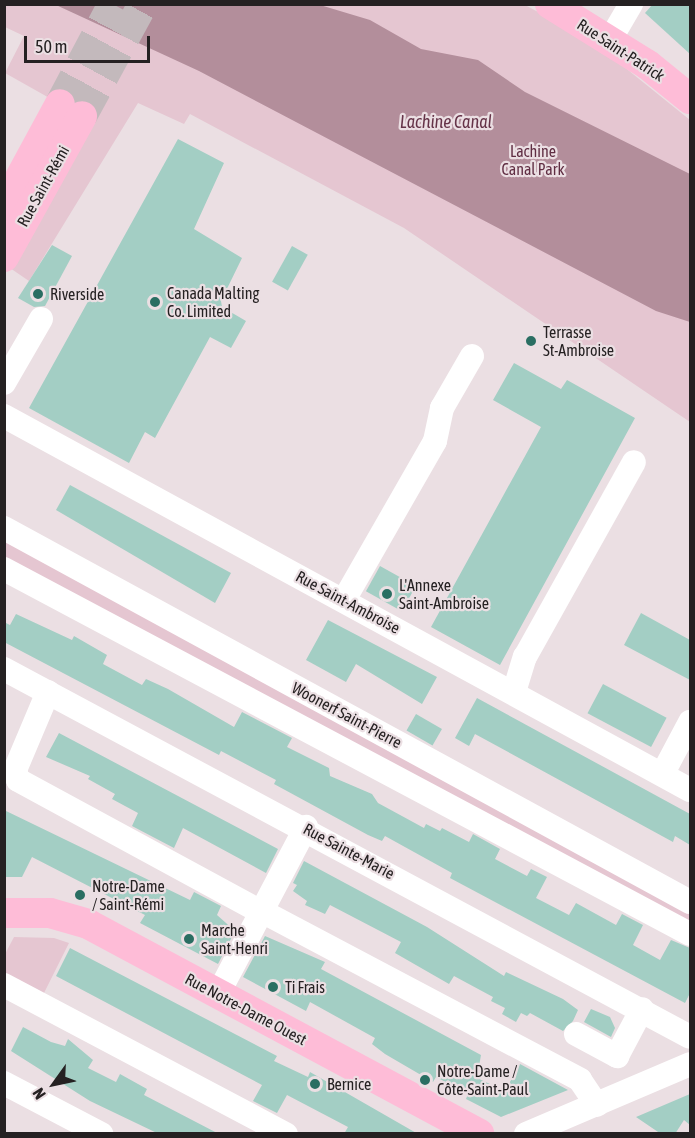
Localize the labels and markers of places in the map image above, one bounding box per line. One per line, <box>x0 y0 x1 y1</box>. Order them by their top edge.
place label: Canada Malting Co. Limited <box>167 283 259 321</box>
place label: Riverside <box>50 284 104 304</box>
marker: Riverside <box>31 287 45 301</box>
marker: Canada Malting Co. Limited <box>148 295 162 309</box>
place label: Terrasse St-Ambroise <box>543 322 614 360</box>
marker: Terrasse St-Ambroise <box>524 334 538 348</box>
place label: L'Annexe Saint-Ambroise <box>399 575 489 613</box>
marker: L'Annexe Saint-Ambroise <box>380 587 394 601</box>
place label: Notre-Dame / Saint-Rémi <box>92 876 165 914</box>
marker: Notre-Dame / Saint-Rémi <box>73 888 87 902</box>
place label: Marche Saint-Henri <box>201 920 268 958</box>
marker: Marche Saint-Henri <box>182 932 196 946</box>
place label: Ti Frais <box>285 977 325 997</box>
marker: Ti Frais <box>266 980 280 994</box>
place label: Notre-Dame / Côte-Saint-Paul <box>437 1061 529 1099</box>
marker: Notre-Dame / Côte-Saint-Paul <box>418 1073 432 1087</box>
place label: Bernice <box>327 1074 371 1094</box>
marker: Bernice <box>308 1077 322 1091</box>

